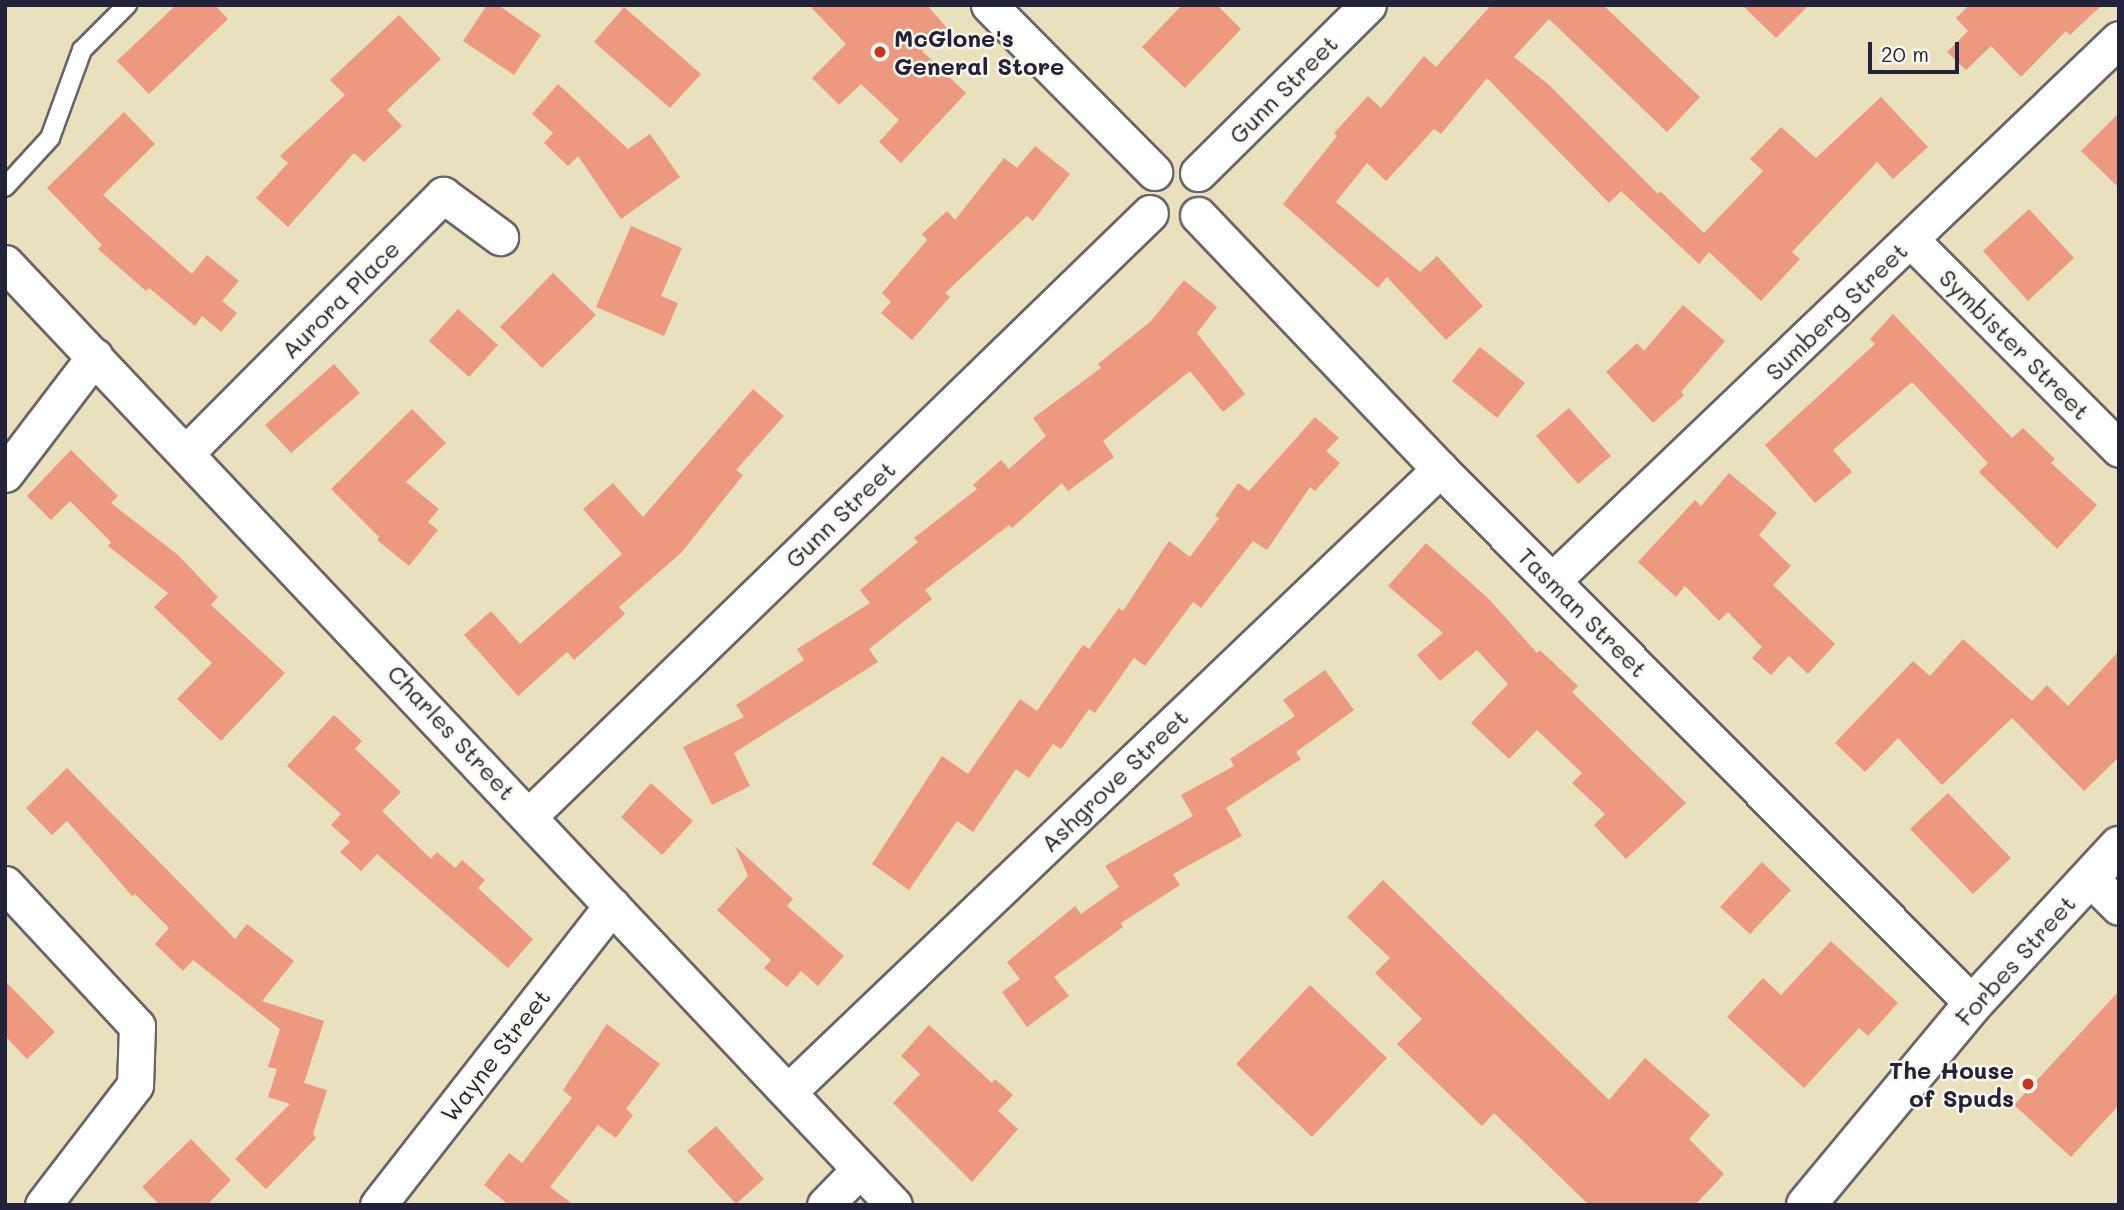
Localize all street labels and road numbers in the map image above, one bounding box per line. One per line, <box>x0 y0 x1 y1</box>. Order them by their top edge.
street label: Gunn Street <box>1223 29 1343 149</box>
street label: Aurora Place <box>275 234 405 364</box>
street label: Sumberg Street <box>1759 236 1913 386</box>
street label: Symbister Street <box>1934 263 2096 425</box>
street label: Gunn Street <box>779 454 901 574</box>
street label: Tasman Street <box>1512 541 1654 683</box>
street label: Charles Street <box>382 658 522 806</box>
street label: Ashgrove Street <box>1034 702 1194 858</box>
street label: Forbes Street <box>1949 889 2081 1031</box>
street label: Wayne Street <box>434 983 556 1127</box>

